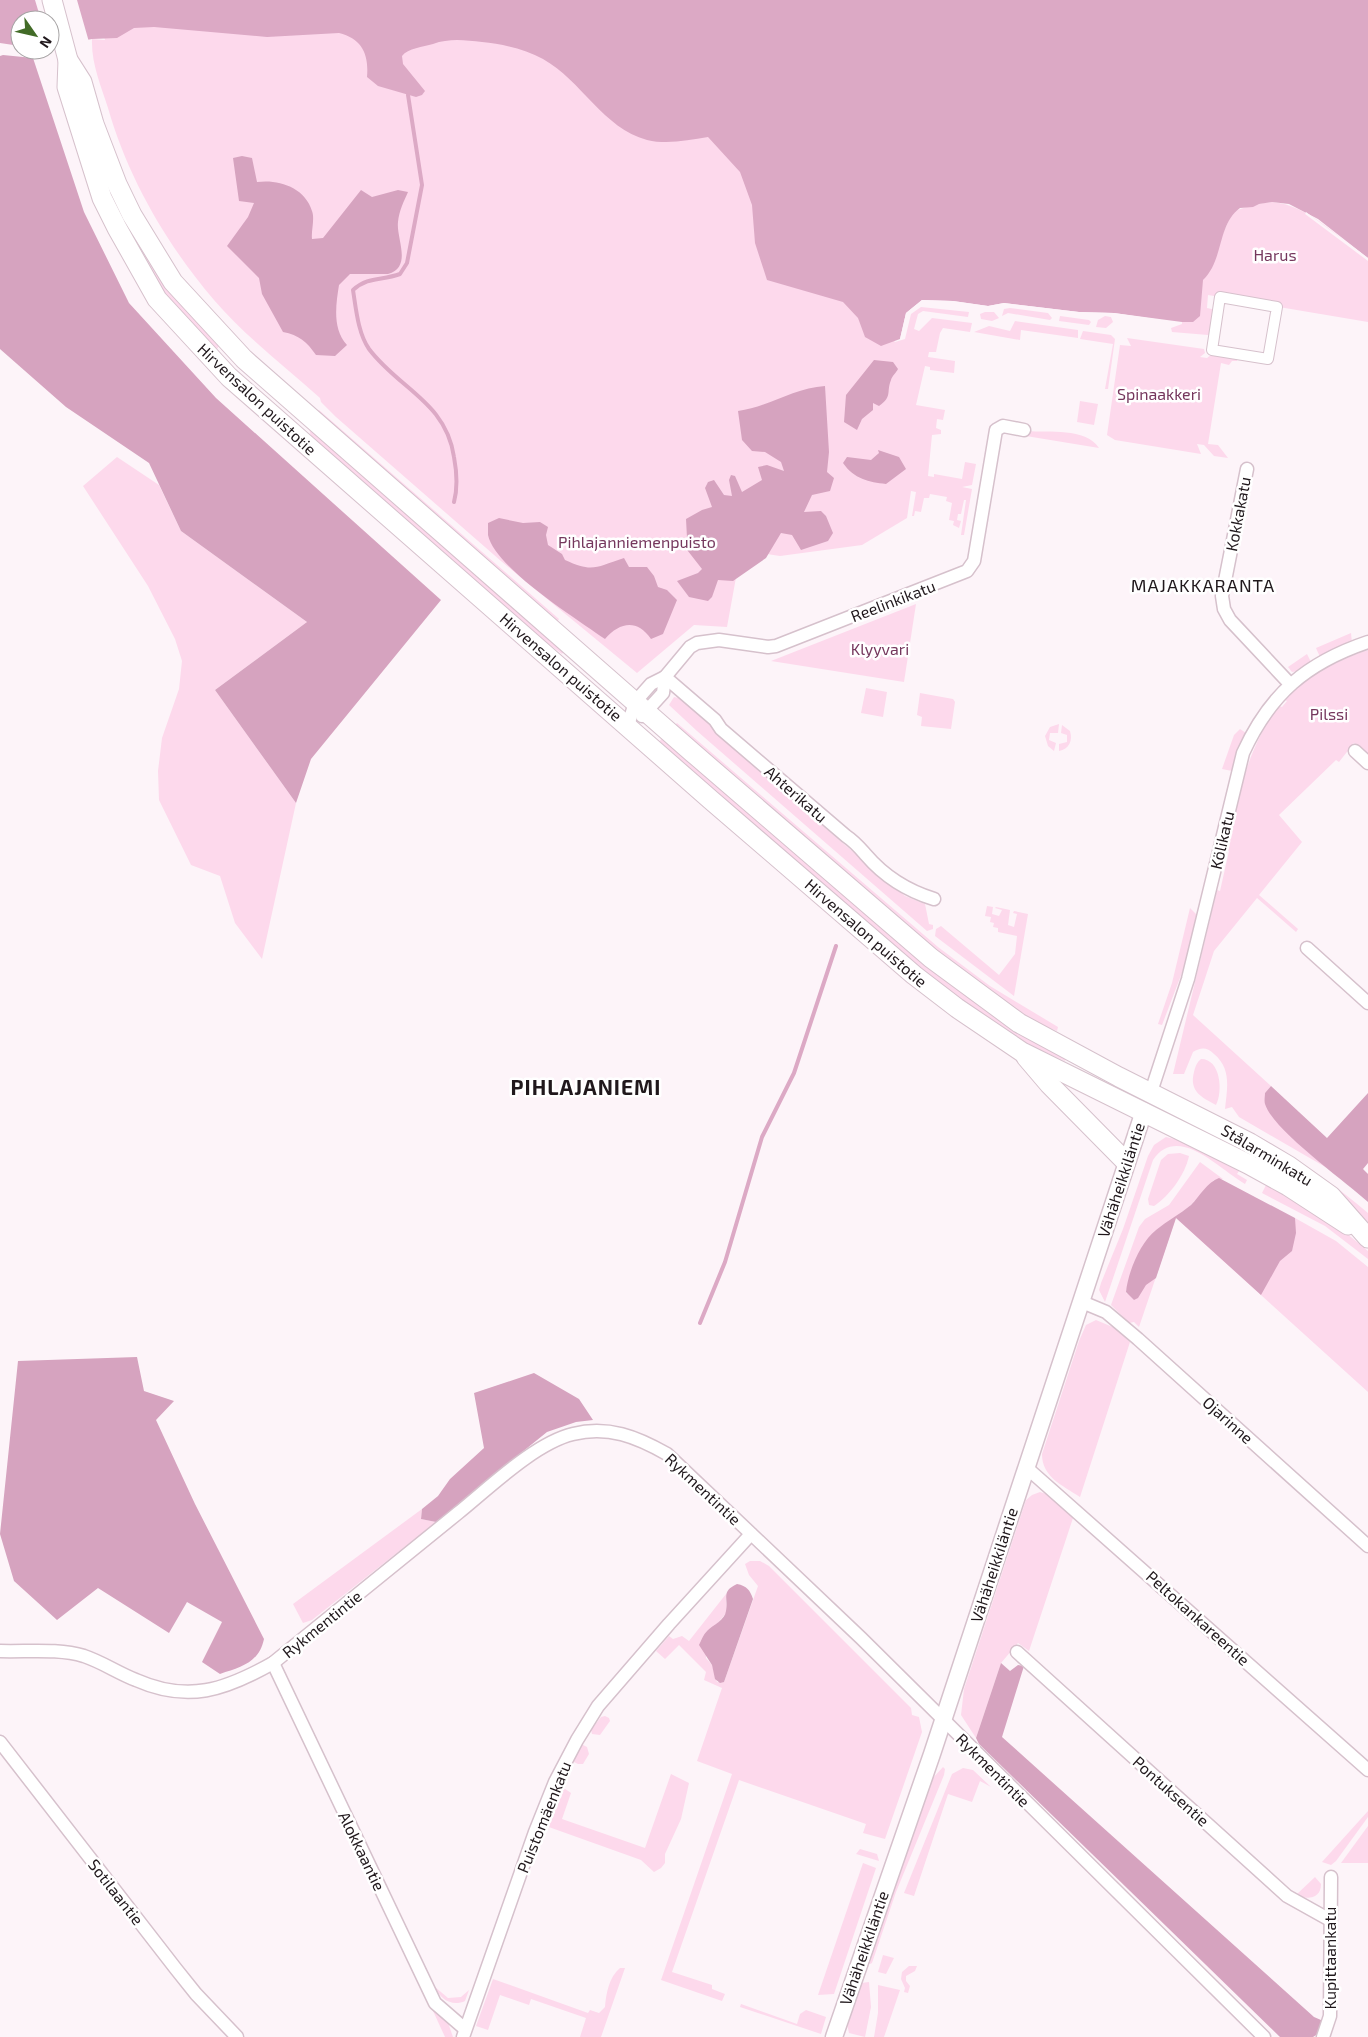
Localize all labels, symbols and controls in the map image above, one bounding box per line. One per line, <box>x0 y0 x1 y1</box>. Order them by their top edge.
north arrow <box>10 10 60 60</box>
text: N <box>36 34 56 51</box>
park label: Harus <box>1253 245 1297 264</box>
street label: Hirvensalon puistotie <box>194 339 321 459</box>
park label: Spinaakkeri <box>1117 384 1201 403</box>
street label: Kokkakatu <box>1221 475 1254 553</box>
park label: Pihlajanniemenpuisto <box>558 532 716 552</box>
district label: MAJAKKARANTA <box>1131 574 1275 596</box>
street label: Reelinkikatu <box>848 576 938 625</box>
street label: Hirvensalon puistotie <box>496 609 626 725</box>
park label: Klyyvari <box>851 639 909 658</box>
park label: Pilssi <box>1310 704 1348 723</box>
street label: Ahterikatu <box>761 761 831 826</box>
street label: Kölikatu <box>1206 809 1237 871</box>
street label: Hirvensalon puistotie <box>801 875 931 991</box>
district label: PIHLAJANIEMI <box>511 1074 661 1099</box>
street label: Vähäheikkiläntie <box>1093 1120 1148 1240</box>
street label: Stålarminkatu <box>1218 1120 1316 1189</box>
street label: Ojarinne <box>1199 1392 1257 1448</box>
street label: Rykmentintie <box>662 1449 745 1528</box>
street label: Vähäheikkiläntie <box>966 1505 1021 1625</box>
street label: Peltokankareentie <box>1143 1566 1254 1669</box>
street label: Rykmentintie <box>278 1586 365 1661</box>
street label: Rykmentintie <box>953 1729 1034 1810</box>
street label: Pontuksentie <box>1129 1752 1213 1830</box>
street label: Puistomäenkatu <box>512 1758 575 1875</box>
street label: Alokkaantie <box>335 1808 390 1893</box>
street label: Sotilaantie <box>85 1855 148 1928</box>
street label: Vähäheikkiläntie <box>835 1888 892 2008</box>
street label: Kupittaankatu <box>1320 1907 1339 2009</box>

